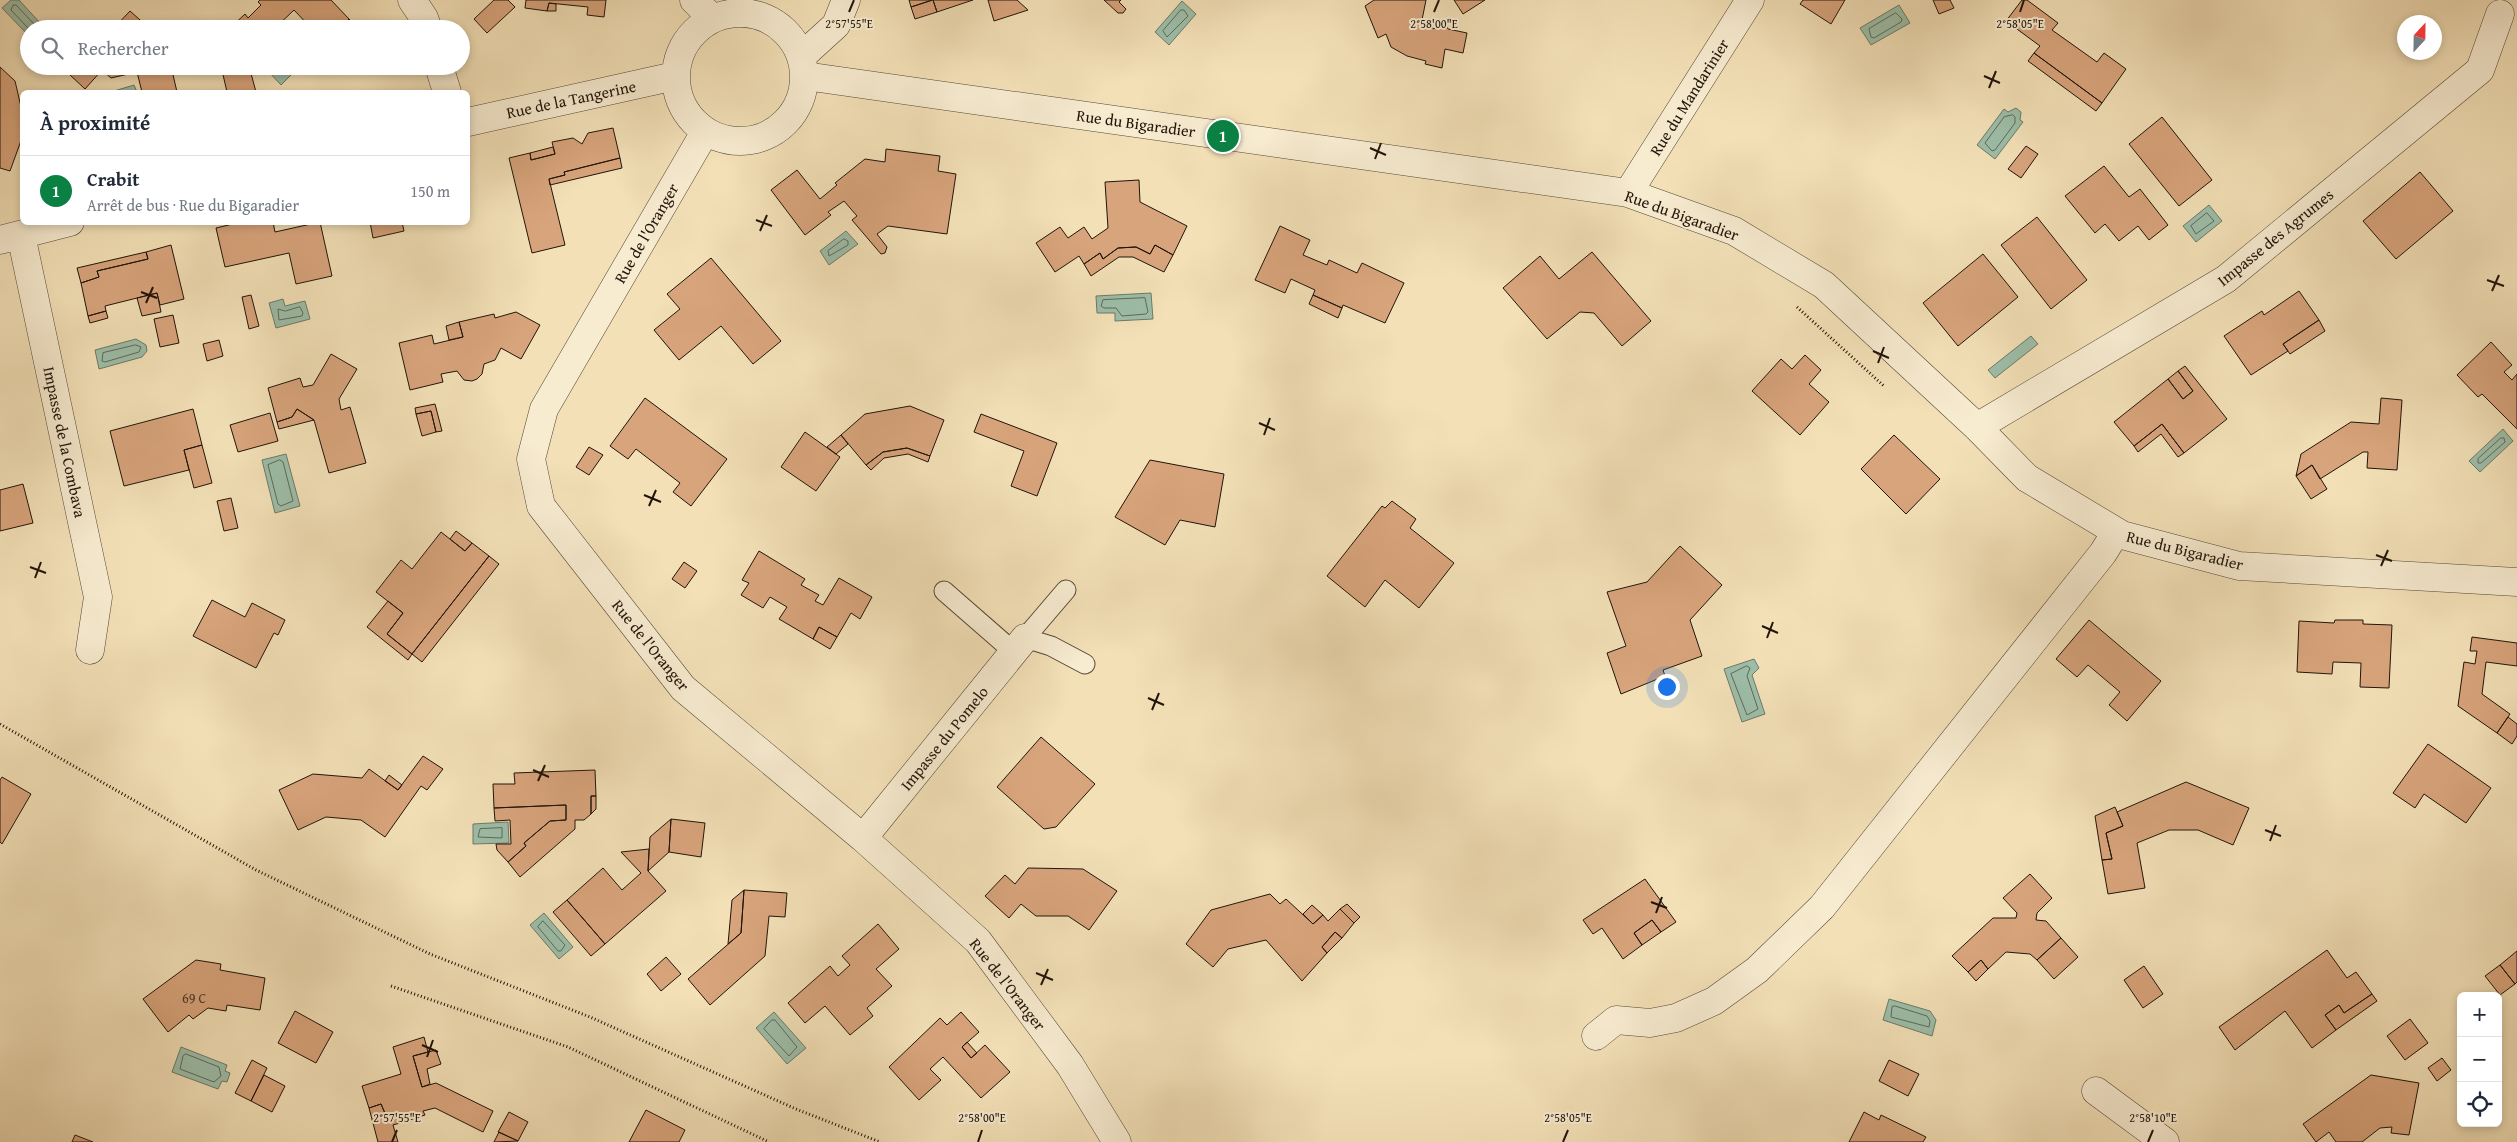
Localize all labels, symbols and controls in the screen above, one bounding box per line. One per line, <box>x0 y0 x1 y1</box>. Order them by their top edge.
text: 2°57'55"E <box>825 15 873 32</box>
text: 2°58'00"E <box>1410 15 1458 32</box>
text: 2°58'05"E <box>1996 15 2044 32</box>
north arrow <box>2397 15 2442 60</box>
search box <box>20 20 470 75</box>
street label: Rue du Mandarinier <box>1643 33 1735 160</box>
icon: search <box>38 34 66 62</box>
text: Rechercher <box>78 34 169 62</box>
street label: Rue de la Tangerine <box>504 74 638 124</box>
street label: Rue du Bigaradier <box>1075 103 1197 143</box>
text: À proximité <box>40 107 150 138</box>
pin: 1 <box>1207 117 1239 155</box>
text: Crabit <box>87 165 140 193</box>
street label: Rue de l'Oranger <box>608 178 685 287</box>
text: 1 <box>52 179 60 203</box>
text: 150 m <box>410 179 450 203</box>
street label: Impasse des Agrumes <box>2212 182 2338 292</box>
street label: Rue du Bigaradier <box>1622 183 1743 247</box>
text: Arrêt de bus · Rue du Bigaradier <box>87 193 299 217</box>
street label: Impasse de la Combava <box>37 364 93 520</box>
street label: Rue du Bigaradier <box>2124 524 2246 576</box>
street label: Rue de l'Oranger <box>606 594 696 696</box>
your location <box>1654 674 1680 700</box>
street label: Impasse du Pomelo <box>894 680 994 796</box>
street label: Rue de l'Oranger <box>964 933 1052 1036</box>
house number: 69 C <box>182 988 206 1008</box>
map controls <box>2457 992 2502 1127</box>
button: + <box>2457 992 2502 1037</box>
button: − <box>2457 1037 2502 1082</box>
button: locate <box>2457 1082 2502 1127</box>
text: 2°57'55"E <box>373 1109 421 1126</box>
text: 2°58'00"E <box>958 1109 1006 1126</box>
text: 2°58'05"E <box>1544 1109 1592 1126</box>
text: 2°58'10"E <box>2129 1109 2177 1126</box>

